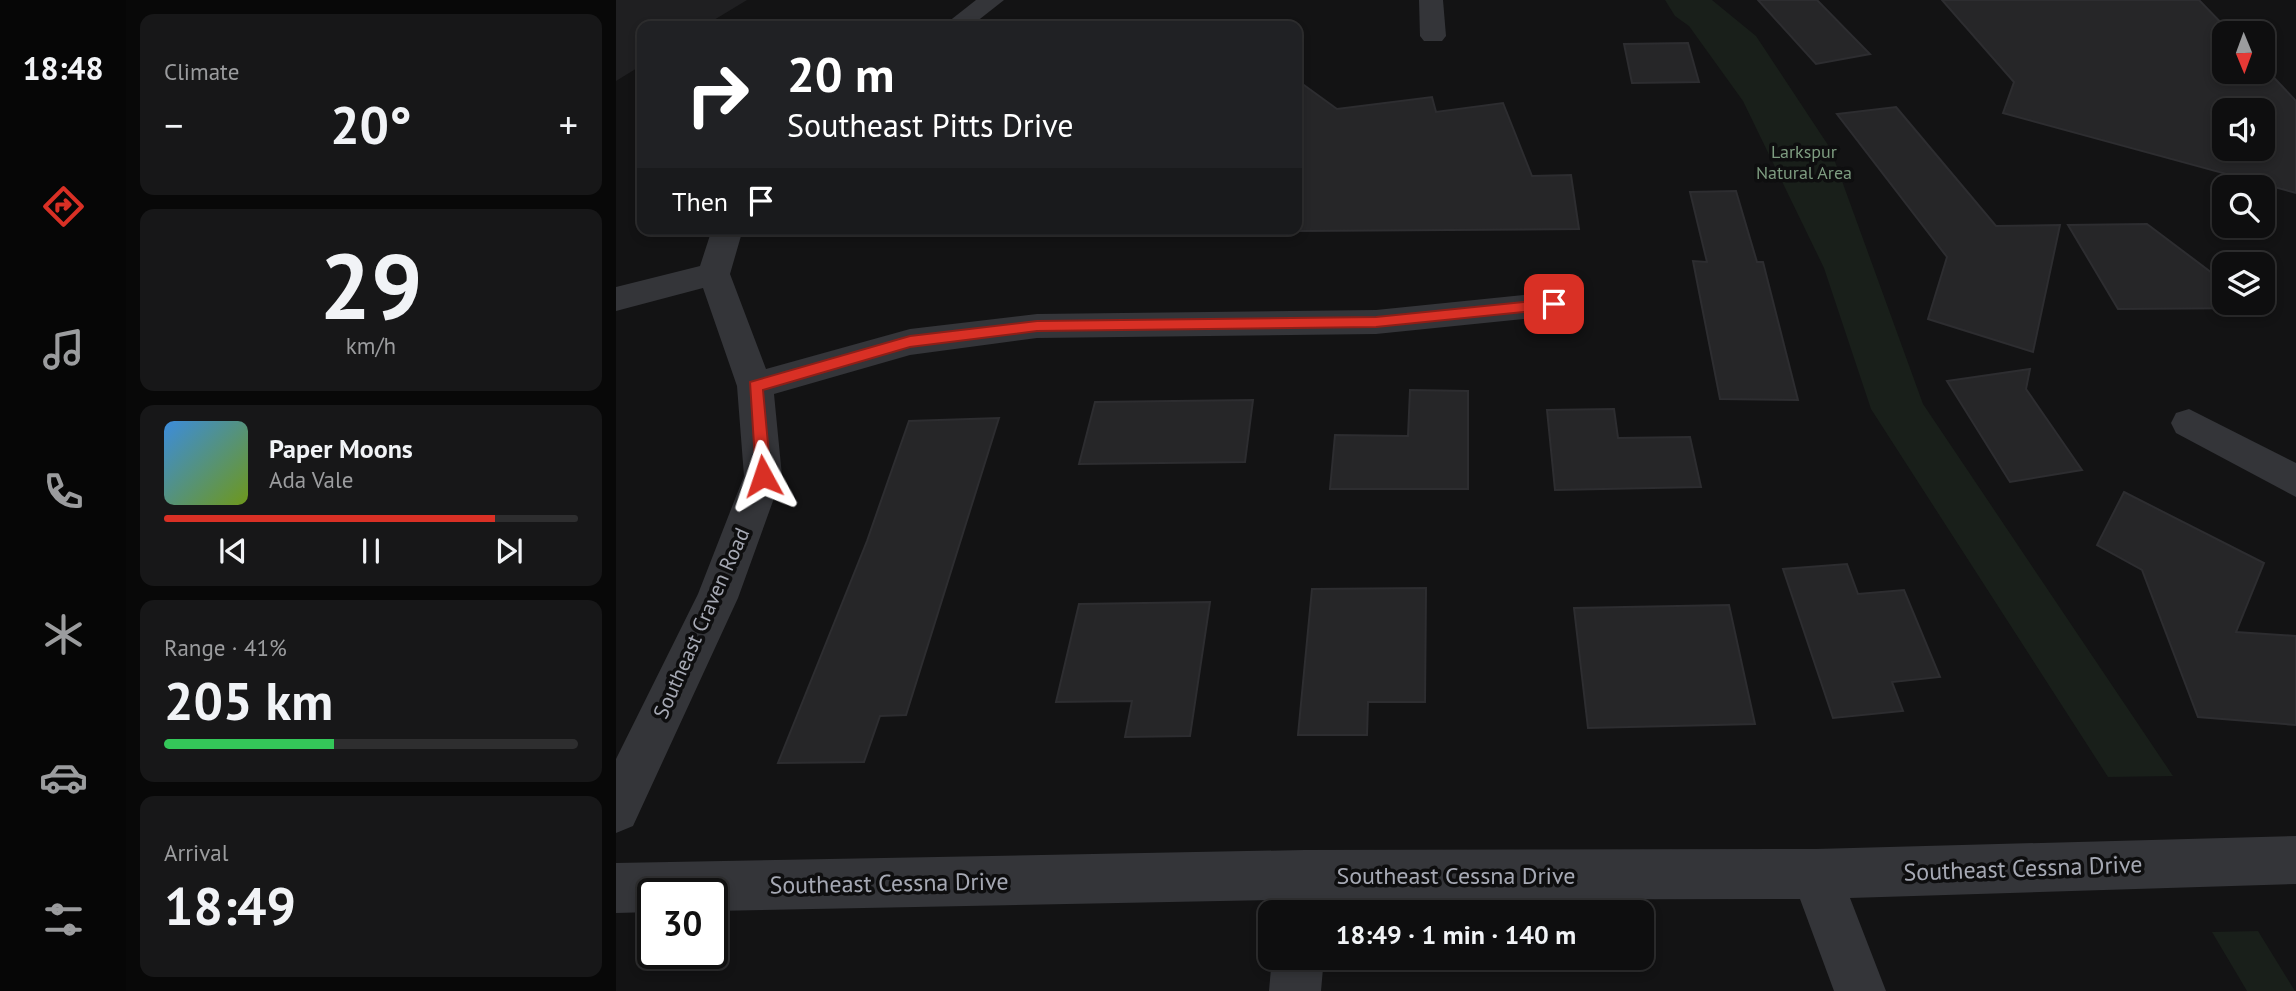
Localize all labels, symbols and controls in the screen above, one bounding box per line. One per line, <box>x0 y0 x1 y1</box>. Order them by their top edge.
north arrow <box>2212 21 2275 84</box>
map controls <box>2212 21 2275 315</box>
text: 20 m <box>787 42 894 106</box>
text: 18:48 <box>22 47 104 89</box>
icon: right <box>672 49 763 140</box>
text: Climate <box>164 57 239 86</box>
text: 20° <box>330 91 412 158</box>
button: sound <box>2212 98 2275 161</box>
text: − <box>164 100 183 149</box>
text: + <box>559 100 578 149</box>
text: Southeast Pitts Drive <box>787 104 1074 146</box>
park label: Larkspur Natural Area <box>1756 140 1852 184</box>
button: search <box>2212 175 2275 238</box>
icon: directions <box>39 182 88 231</box>
icon: arrive <box>742 182 780 220</box>
text: Then <box>672 185 728 218</box>
text: 29 <box>319 226 423 344</box>
button: layers <box>2212 252 2275 315</box>
pin <box>1524 274 1584 334</box>
icon: arrive <box>1535 285 1573 323</box>
icon: music <box>39 325 88 374</box>
text: km/h <box>346 331 396 360</box>
text: Paper Moons <box>269 432 413 465</box>
position arrow <box>726 439 800 513</box>
text: Ada Vale <box>269 465 353 494</box>
icon: phone <box>39 467 88 516</box>
street label: Southeast Craven Road <box>647 523 755 723</box>
icon: previous <box>214 532 252 570</box>
icon: pause <box>352 532 390 570</box>
icon: next <box>490 532 528 570</box>
icon: climate <box>39 610 88 659</box>
text: Range · 41% <box>164 633 287 662</box>
text: 205 km <box>164 667 333 734</box>
icon: car <box>39 753 88 802</box>
text: Arrival <box>164 838 228 867</box>
street label: Southeast Cessna Drive <box>1903 848 2143 888</box>
street label: Southeast Cessna Drive <box>1336 860 1576 891</box>
street label: Southeast Cessna Drive <box>769 865 1009 901</box>
text: 18:49 <box>164 872 296 939</box>
speed limit sign: 30 <box>637 878 728 969</box>
icon: filters <box>39 895 88 944</box>
text: 18:49 · 1 min · 140 m <box>1336 918 1576 951</box>

